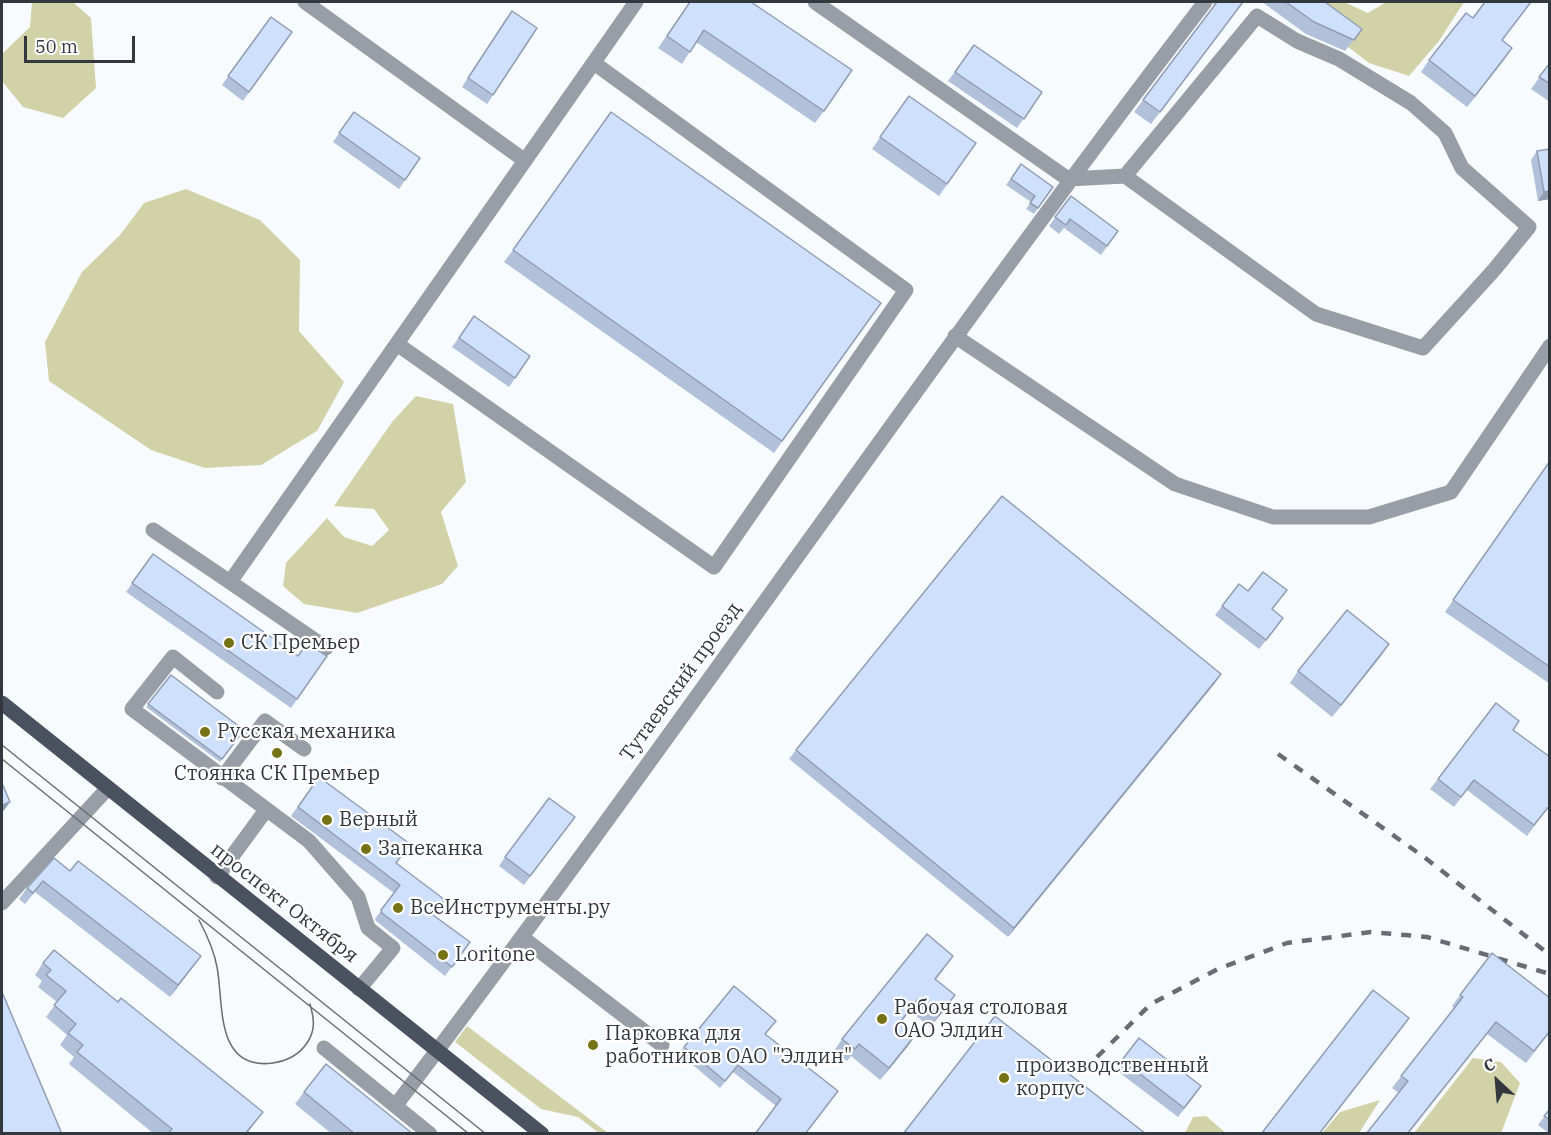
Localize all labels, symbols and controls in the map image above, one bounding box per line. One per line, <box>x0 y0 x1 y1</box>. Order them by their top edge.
scale bar <box>27 24 138 62</box>
text: 50 m <box>35 35 78 58</box>
street label: Тутаевский проезд <box>615 598 747 766</box>
place label: СК Премьер <box>241 631 360 655</box>
marker: СК Премьер <box>222 636 236 650</box>
place label: Русская механика <box>217 720 396 744</box>
marker: Русская механика <box>198 725 212 739</box>
marker: Стоянка СК Премьер <box>270 746 284 760</box>
place label: Стоянка СК Премьер <box>174 762 380 786</box>
place label: Верный <box>339 808 418 832</box>
marker: Верный <box>320 813 334 827</box>
place label: Запеканка <box>378 837 483 861</box>
street label: проспект Октября <box>205 838 363 968</box>
marker: Запеканка <box>359 842 373 856</box>
place label: ВсеИнструменты.ру <box>410 896 610 920</box>
marker: ВсеИнструменты.ру <box>391 901 405 915</box>
place label: Loritone <box>455 943 535 967</box>
marker: Loritone <box>436 948 450 962</box>
place label: Рабочая столовая ОАО Элдин <box>894 996 1068 1043</box>
marker: Рабочая столовая ОАО Элдин <box>875 1012 889 1026</box>
place label: Парковка для работников ОАО "Элдин" <box>605 1022 852 1069</box>
marker: Парковка для работников ОАО "Элдин" <box>586 1038 600 1052</box>
north arrow <box>1467 1051 1527 1111</box>
place label: производственный корпус <box>1016 1054 1209 1101</box>
text: С <box>1480 1054 1498 1076</box>
marker: производственный корпус <box>997 1071 1011 1085</box>

